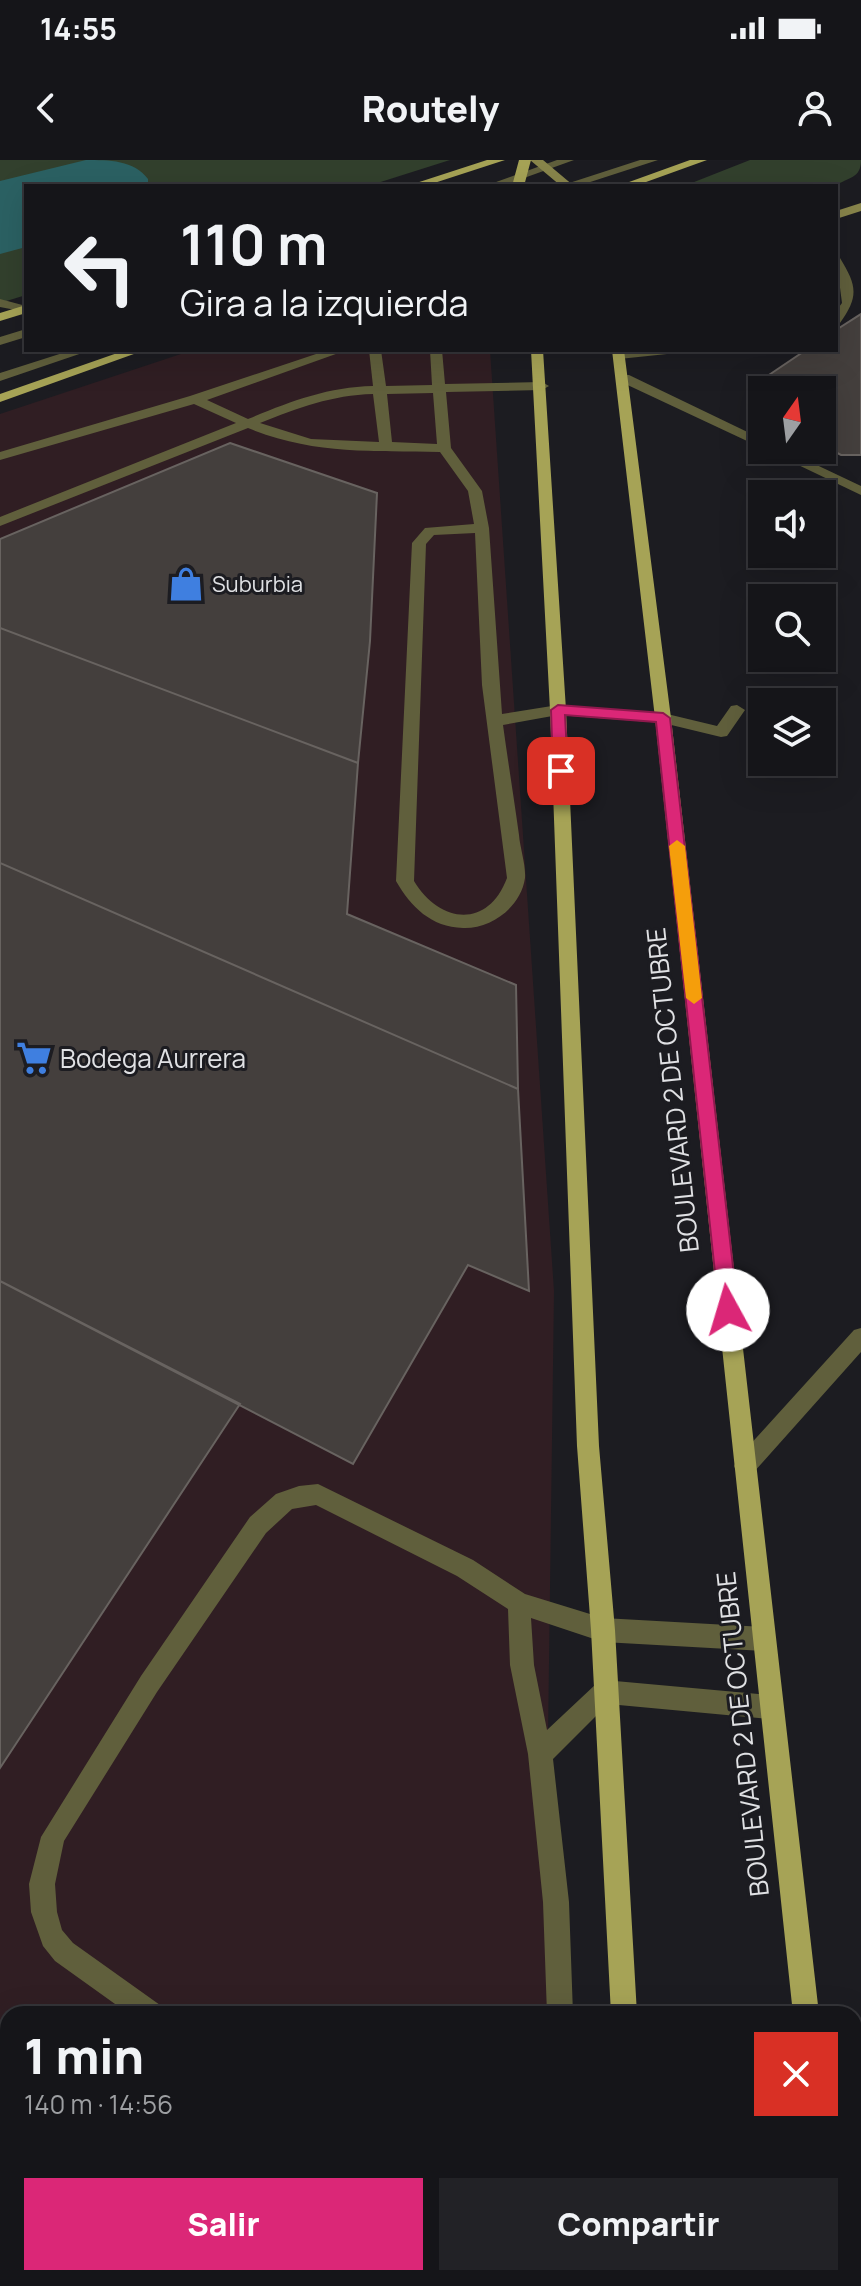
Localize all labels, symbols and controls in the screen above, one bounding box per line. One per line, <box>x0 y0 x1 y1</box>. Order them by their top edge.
text: 14:55 <box>40 8 117 49</box>
text: Routely <box>362 84 499 133</box>
icon: back <box>24 86 68 130</box>
icon: person <box>793 86 837 130</box>
text: 110 m <box>180 205 327 282</box>
icon: left <box>48 216 152 320</box>
text: Gira a la izquierda <box>180 278 469 327</box>
north arrow <box>748 376 836 464</box>
map controls <box>748 376 836 776</box>
button: sound <box>748 480 836 568</box>
shop icon: Suburbia <box>167 565 205 603</box>
place label: Suburbia <box>212 569 303 599</box>
button: search <box>748 584 836 672</box>
button: layers <box>748 688 836 776</box>
pin <box>527 737 595 805</box>
icon: arrive <box>539 749 583 793</box>
street label: BOULEVARD 2 DE OCTUBRE <box>637 926 707 1254</box>
supermarket icon: Bodega Aurrera <box>15 1039 53 1077</box>
place label: Bodega Aurrera <box>60 1040 246 1076</box>
position arrow <box>686 1268 770 1352</box>
street label: BOULEVARD 2 DE OCTUBRE <box>707 1570 777 1898</box>
text: 1 min <box>24 2023 144 2088</box>
button: close <box>754 2032 838 2116</box>
text: 140 m · 14:56 <box>24 2086 173 2122</box>
button: Salir <box>24 2178 423 2270</box>
button: Compartir <box>439 2178 838 2270</box>

